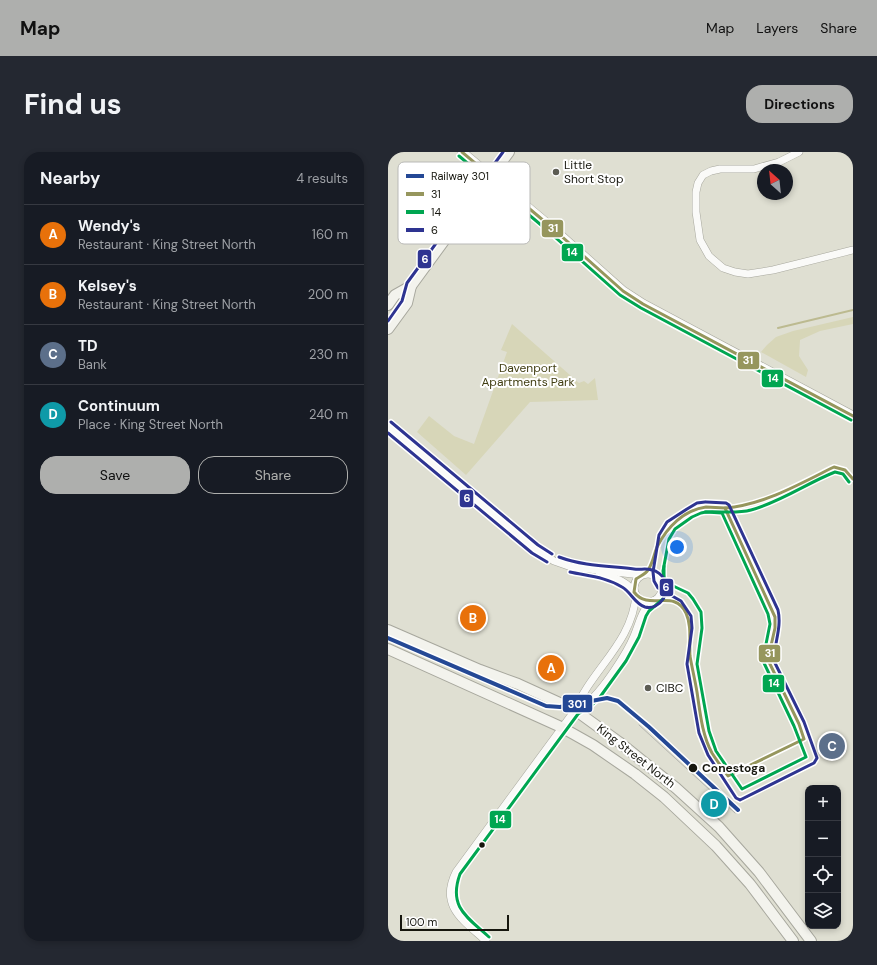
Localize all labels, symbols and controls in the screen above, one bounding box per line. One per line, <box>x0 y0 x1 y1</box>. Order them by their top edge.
text: Map <box>20 16 60 41</box>
text: Map <box>706 19 734 37</box>
text: Layers <box>756 19 798 37</box>
text: Share <box>820 19 857 37</box>
button: Directions <box>746 85 853 123</box>
text: Find us <box>24 86 122 123</box>
place label: Little Short Stop <box>564 157 623 187</box>
legend <box>398 162 530 244</box>
north arrow <box>757 164 793 200</box>
text: Nearby <box>40 167 100 189</box>
marker: Little Short Stop <box>551 167 561 177</box>
text: Railway 301 <box>431 169 489 183</box>
text: 4 results <box>296 170 348 187</box>
text: 31 <box>431 187 441 201</box>
text: 14 <box>431 205 441 219</box>
text: Wendy's <box>78 216 141 236</box>
line badge: 31 <box>541 219 564 238</box>
text: 31 <box>548 221 558 235</box>
text: 6 <box>431 223 438 237</box>
text: A <box>48 226 58 243</box>
text: 160 m <box>312 226 348 243</box>
text: Restaurant · King Street North <box>78 236 256 253</box>
line badge: 14 <box>561 243 584 262</box>
text: 14 <box>566 245 578 259</box>
line badge: 6 <box>417 249 432 269</box>
text: 6 <box>422 252 429 266</box>
text: Kelsey's <box>78 276 137 296</box>
text: B <box>49 286 57 303</box>
text: 200 m <box>308 286 348 303</box>
text: Restaurant · King Street North <box>78 296 256 313</box>
text: TD <box>78 336 98 356</box>
text: C <box>48 346 58 363</box>
text: 230 m <box>309 346 348 363</box>
line badge: 31 <box>737 351 760 370</box>
text: 31 <box>743 353 753 367</box>
text: Bank <box>78 356 107 373</box>
park label: Davenport Apartments Park <box>481 360 575 390</box>
line badge: 14 <box>761 369 784 388</box>
text: 14 <box>767 371 779 385</box>
text: Continuum <box>78 396 160 416</box>
text: D <box>48 406 58 423</box>
text: 240 m <box>309 406 348 423</box>
text: Place · King Street North <box>78 416 223 433</box>
button: Save <box>40 456 190 494</box>
button: Share <box>198 456 348 494</box>
line badge: 6 <box>459 489 474 508</box>
text: 6 <box>464 491 471 505</box>
your location <box>667 537 687 557</box>
line badge: 6 <box>659 578 674 597</box>
text: 6 <box>663 580 670 594</box>
pin: B <box>460 603 486 633</box>
line badge: 31 <box>758 644 781 663</box>
text: 31 <box>765 646 775 660</box>
pin: A <box>538 653 564 683</box>
line badge: 14 <box>762 674 785 693</box>
text: 14 <box>768 676 780 690</box>
place label: CIBC <box>656 680 684 696</box>
marker: CIBC <box>643 683 653 693</box>
line badge: 301 <box>562 694 593 713</box>
text: 301 <box>568 697 586 711</box>
street label: King Street North <box>594 720 679 792</box>
pin: C <box>819 731 845 761</box>
place label: Conestoga <box>702 760 765 776</box>
marker: Conestoga <box>687 762 699 774</box>
map controls <box>805 785 841 929</box>
button: + <box>805 785 841 821</box>
pin: D <box>701 789 727 819</box>
line badge: 14 <box>489 810 512 829</box>
text: 14 <box>494 812 506 826</box>
button: − <box>805 821 841 857</box>
unlabelled marker <box>477 840 487 850</box>
button: locate <box>805 857 841 893</box>
button: layers <box>805 893 841 929</box>
scale bar <box>400 913 509 932</box>
text: 100 m <box>406 915 437 929</box>

